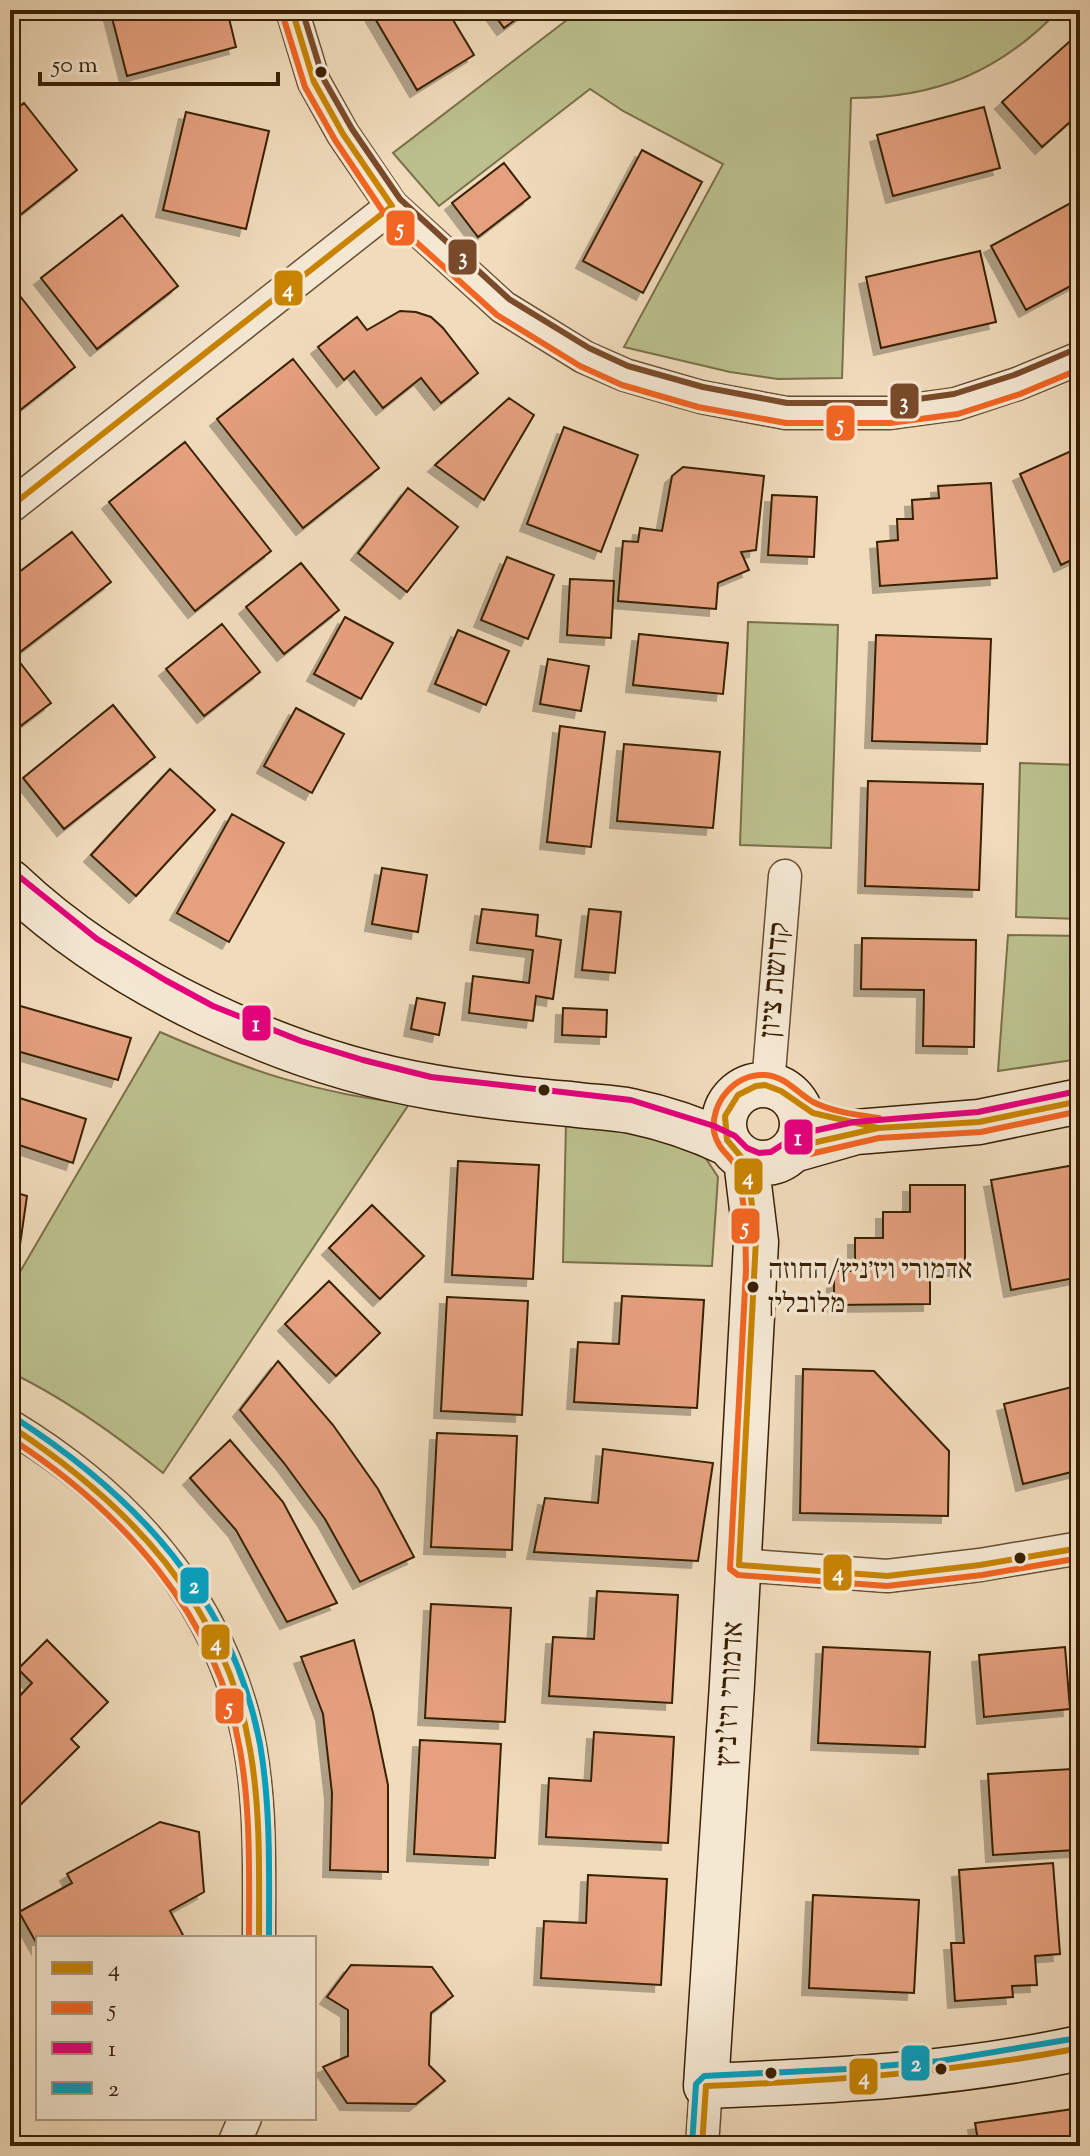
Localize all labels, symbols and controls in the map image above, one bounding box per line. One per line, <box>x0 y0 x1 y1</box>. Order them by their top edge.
scale bar <box>40 36 278 86</box>
text: 50 m <box>50 49 98 83</box>
unlabelled marker <box>313 64 329 80</box>
line badge: 5 <box>385 209 416 247</box>
text: 5 <box>394 214 404 246</box>
line badge: 3 <box>447 238 478 276</box>
text: 3 <box>459 243 468 275</box>
line badge: 4 <box>273 269 304 307</box>
text: 4 <box>281 275 294 307</box>
line badge: 3 <box>889 382 920 420</box>
text: 3 <box>900 388 909 420</box>
line badge: 5 <box>825 404 856 442</box>
text: 5 <box>834 410 844 442</box>
street label: קדושת ציון <box>750 920 802 1040</box>
line badge: 1 <box>241 1004 272 1042</box>
text: 1 <box>252 1010 260 1042</box>
unlabelled marker <box>536 1082 552 1098</box>
line badge: 1 <box>783 1118 814 1156</box>
text: 1 <box>794 1124 802 1156</box>
line badge: 4 <box>733 1157 764 1196</box>
text: 4 <box>741 1163 754 1195</box>
line badge: 5 <box>730 1207 761 1245</box>
text: 5 <box>739 1213 749 1245</box>
place label: אדמורי ויז׳ניץ/החוזה מלובלין <box>768 1251 973 1325</box>
marker: אדמורי ויז׳ניץ/החוזה מלובלין <box>745 1279 761 1295</box>
unlabelled marker <box>1012 1550 1028 1566</box>
line badge: 4 <box>822 1553 853 1592</box>
text: 4 <box>831 1559 844 1591</box>
line badge: 2 <box>179 1566 210 1605</box>
text: 2 <box>189 1572 200 1604</box>
street label: אדמורי ויז'ניץ <box>706 1620 756 1768</box>
line badge: 4 <box>200 1623 231 1661</box>
text: 4 <box>209 1629 222 1661</box>
line badge: 5 <box>214 1687 245 1725</box>
text: 5 <box>223 1693 233 1725</box>
legend <box>36 1936 316 2120</box>
text: 4 <box>108 1953 120 1987</box>
text: 5 <box>106 1993 116 2027</box>
text: 1 <box>108 2033 116 2067</box>
line badge: 2 <box>900 2044 931 2082</box>
text: 2 <box>911 2050 922 2082</box>
line badge: 4 <box>848 2057 879 2096</box>
unlabelled marker <box>933 2061 949 2077</box>
text: 4 <box>857 2063 870 2095</box>
unlabelled marker <box>763 2065 779 2081</box>
text: 2 <box>108 2073 119 2107</box>

